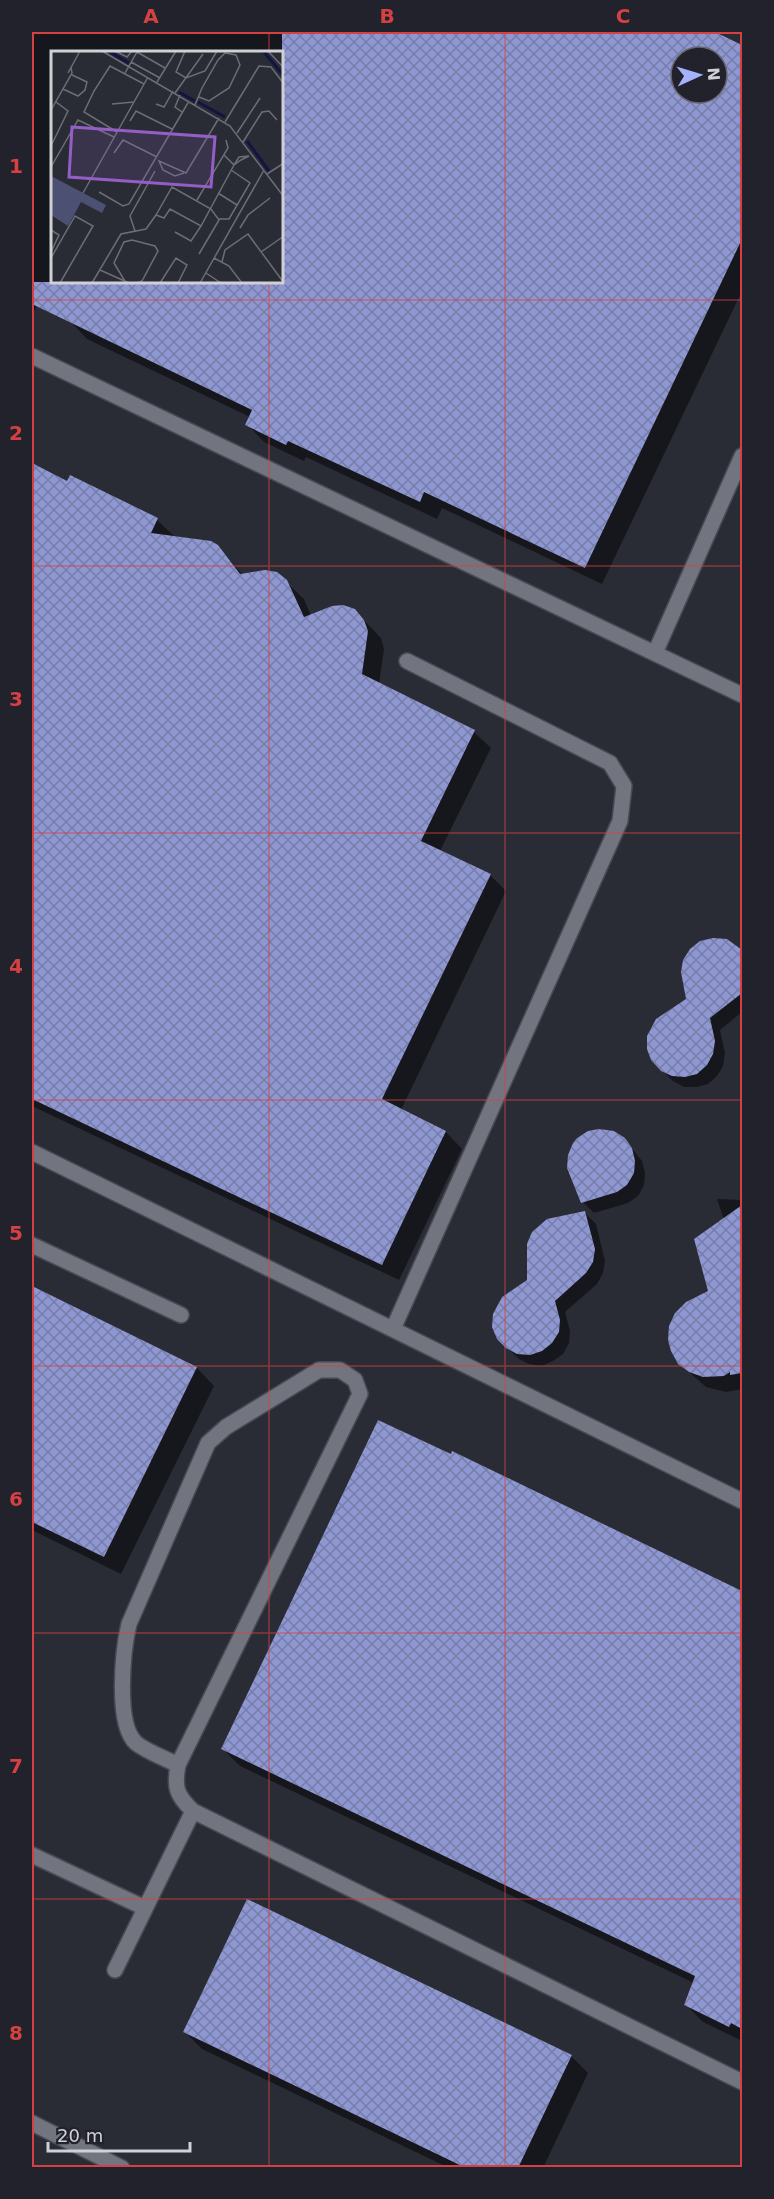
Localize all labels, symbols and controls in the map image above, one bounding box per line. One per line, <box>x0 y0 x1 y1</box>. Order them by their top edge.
text: A <box>143 4 159 28</box>
text: B <box>379 4 395 28</box>
text: C <box>616 4 630 28</box>
north arrow <box>669 45 729 105</box>
inset map <box>51 51 284 284</box>
text: N <box>704 67 723 81</box>
text: 1 <box>9 154 23 178</box>
text: 2 <box>9 421 23 445</box>
text: 3 <box>9 687 23 711</box>
text: 4 <box>9 954 23 978</box>
text: 5 <box>9 1221 23 1245</box>
text: 6 <box>9 1487 23 1511</box>
text: 7 <box>9 1754 23 1778</box>
text: 8 <box>9 2021 23 2045</box>
scale bar <box>48 2115 190 2153</box>
text: 20 m <box>57 2125 103 2146</box>

